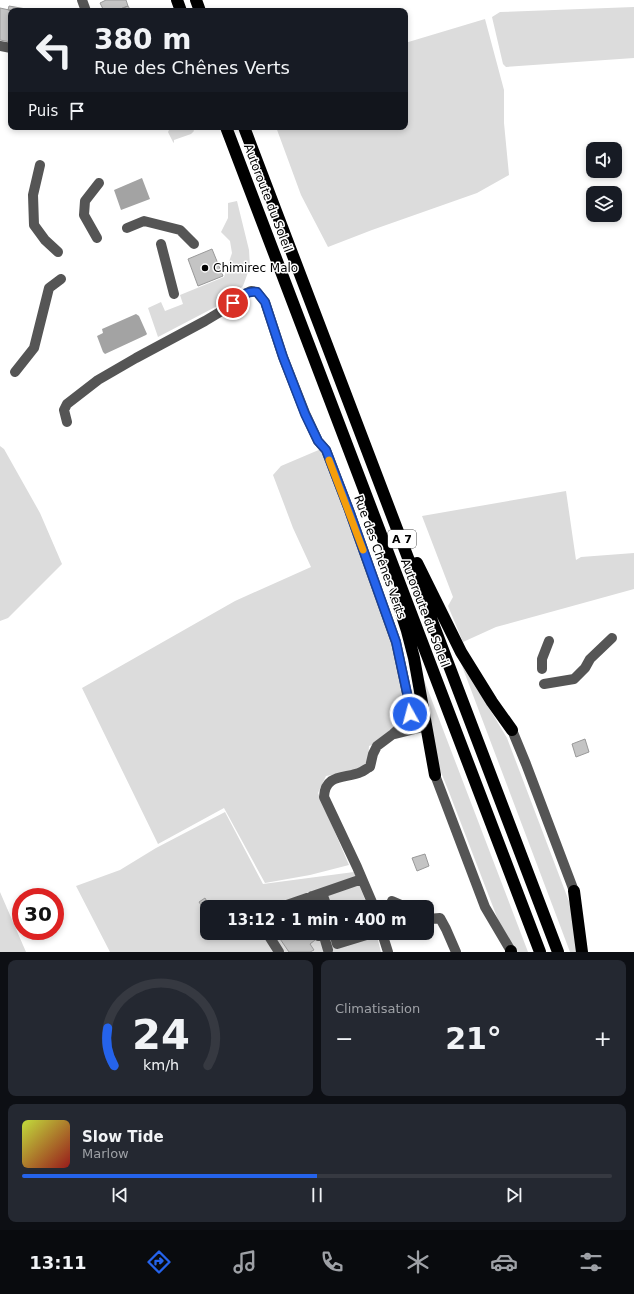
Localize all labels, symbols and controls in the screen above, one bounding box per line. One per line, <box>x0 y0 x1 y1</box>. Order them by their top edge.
text: 380 m <box>94 23 191 56</box>
icon: left <box>28 24 80 76</box>
text: Rue des Chênes Verts <box>94 57 290 78</box>
icon: arrive <box>66 100 88 122</box>
text: Puis <box>28 102 58 120</box>
street label: Autoroute du Soleil <box>241 142 295 254</box>
map controls <box>586 142 622 222</box>
button: sound <box>586 142 622 178</box>
button: layers <box>586 186 622 222</box>
place label: Chimirec Malo <box>213 261 298 275</box>
marker: Chimirec Malo <box>200 263 210 273</box>
pin <box>216 286 250 320</box>
icon: arrive <box>222 292 244 314</box>
street label: Rue des Chênes Verts <box>351 493 409 621</box>
road number: A 7 <box>388 530 416 548</box>
street label: Autoroute du Soleil <box>398 557 452 669</box>
position arrow <box>389 693 431 735</box>
speed limit sign: 30 <box>12 888 64 940</box>
text: 13:12 · 1 min · 400 m <box>227 911 407 929</box>
text: Climatisation <box>335 1001 420 1016</box>
text: 24 <box>132 1010 189 1059</box>
text: 21° <box>445 1021 502 1056</box>
text: − <box>335 1026 353 1051</box>
text: + <box>594 1026 612 1051</box>
text: km/h <box>142 1057 179 1073</box>
text: Slow Tide <box>82 1128 164 1146</box>
text: Marlow <box>82 1146 129 1161</box>
icon: previous <box>109 1184 131 1206</box>
icon: pause <box>306 1184 328 1206</box>
icon: next <box>503 1184 525 1206</box>
icon: directions <box>145 1248 173 1276</box>
icon: music <box>231 1248 259 1276</box>
icon: phone <box>318 1248 346 1276</box>
icon: climate <box>404 1248 432 1276</box>
icon: car <box>490 1248 518 1276</box>
icon: filters <box>577 1248 605 1276</box>
text: 13:11 <box>29 1252 86 1273</box>

